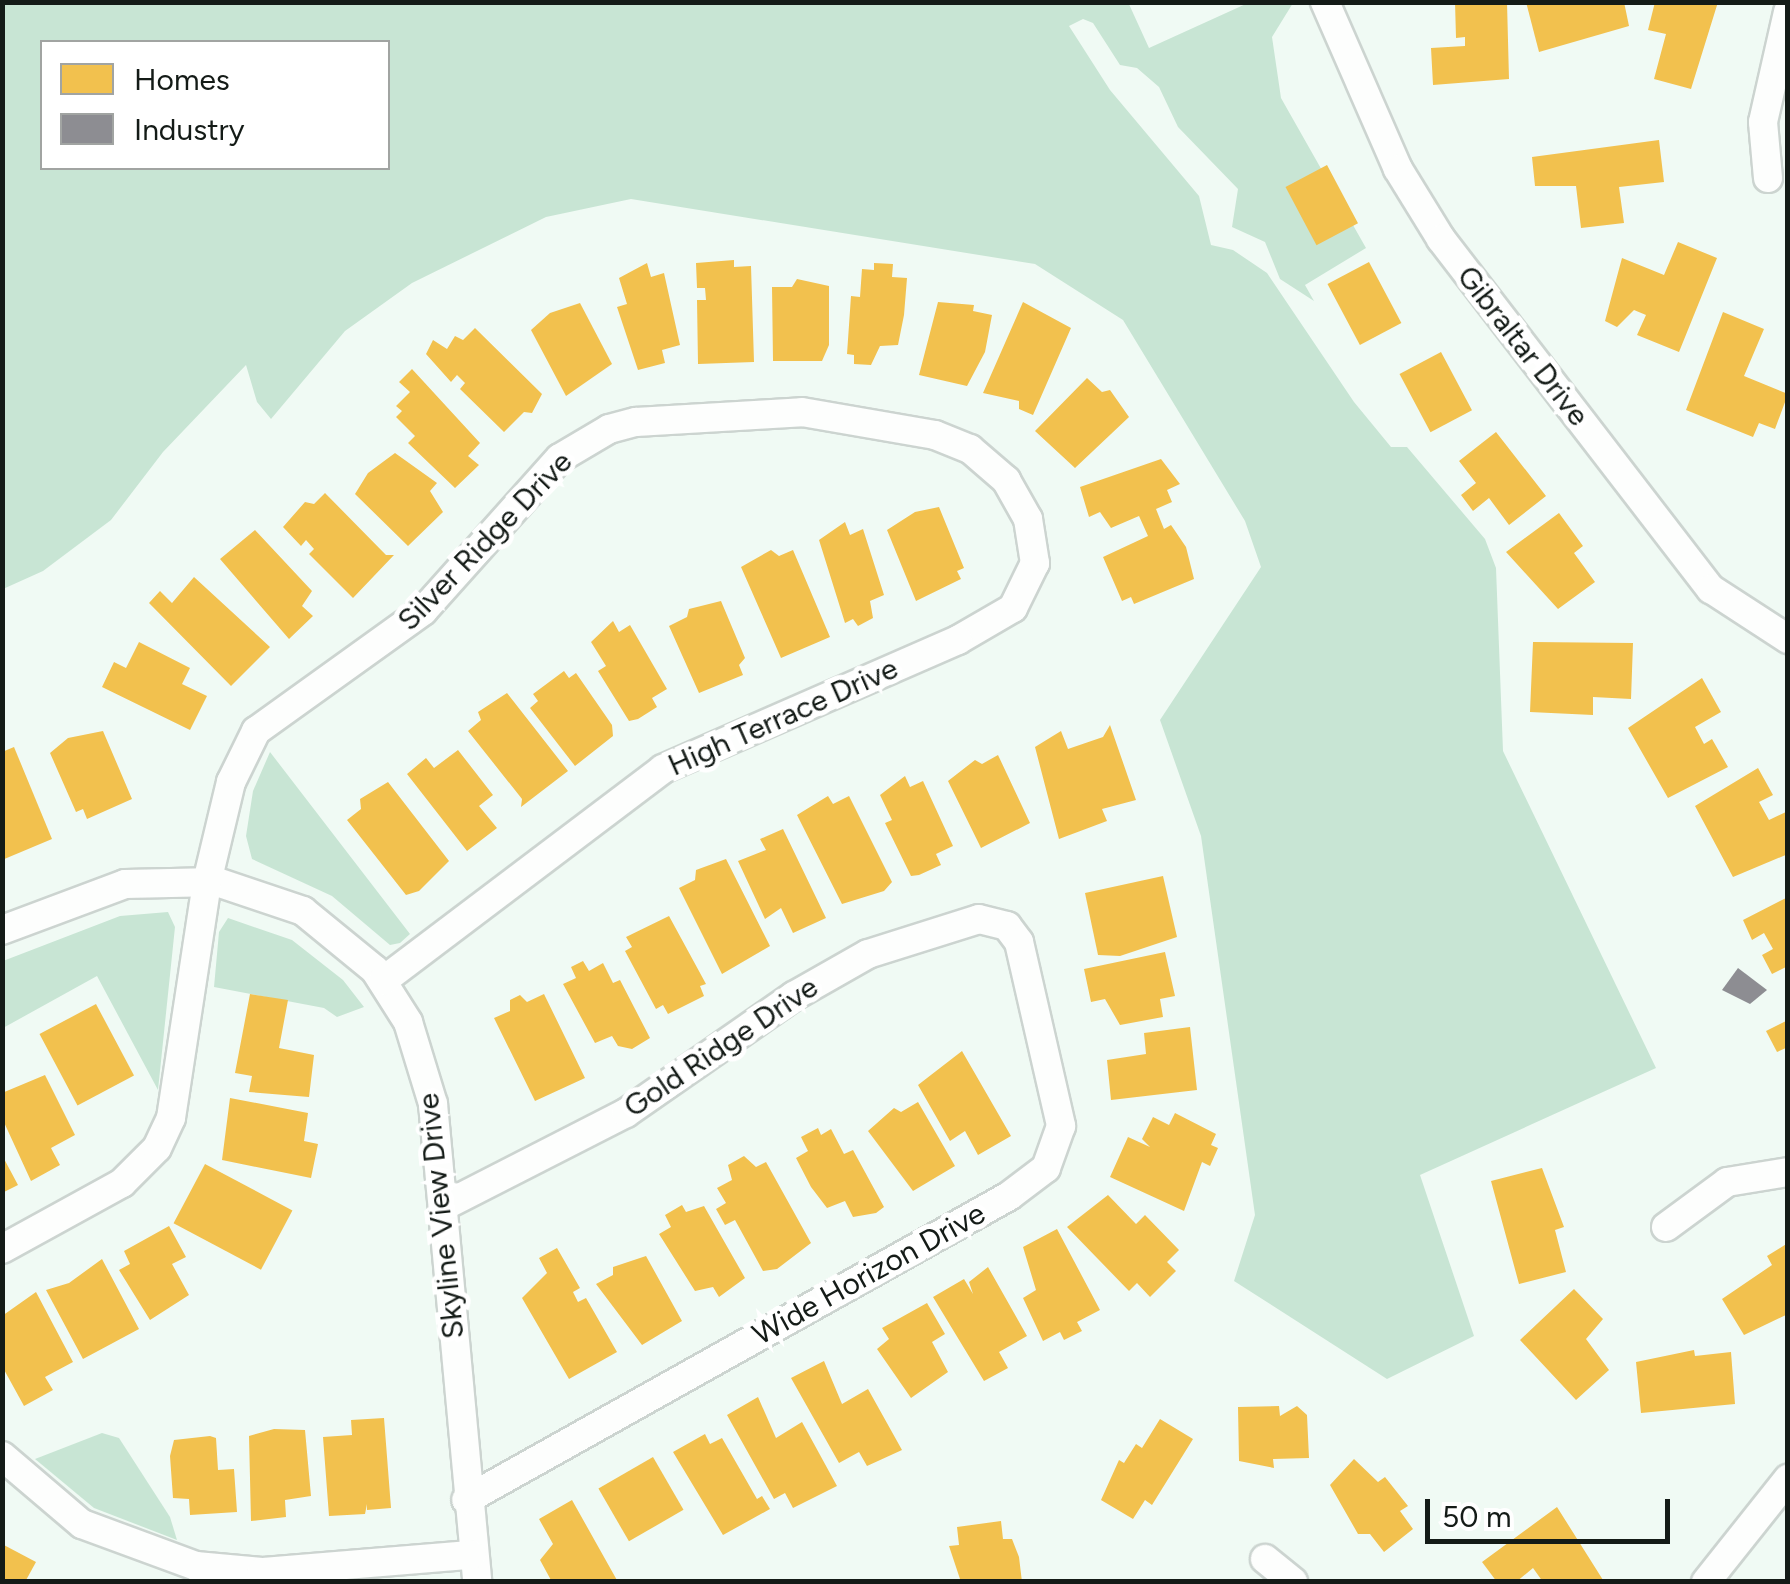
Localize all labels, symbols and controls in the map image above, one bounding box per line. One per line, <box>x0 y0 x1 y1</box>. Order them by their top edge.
legend <box>40 40 390 170</box>
text: Homes <box>134 61 230 98</box>
text: Industry <box>134 111 244 148</box>
street label: Gibraltar Drive <box>1449 259 1597 433</box>
street label: Silver Ridge Drive <box>390 444 580 638</box>
street label: High Terrace Drive <box>663 650 903 784</box>
street label: Gold Ridge Drive <box>617 969 825 1125</box>
street label: Skyline View Drive <box>410 1091 472 1341</box>
street label: Wide Horizon Drive <box>747 1195 991 1353</box>
scale bar <box>1430 1479 1675 1541</box>
text: 50 m <box>1442 1498 1511 1535</box>

